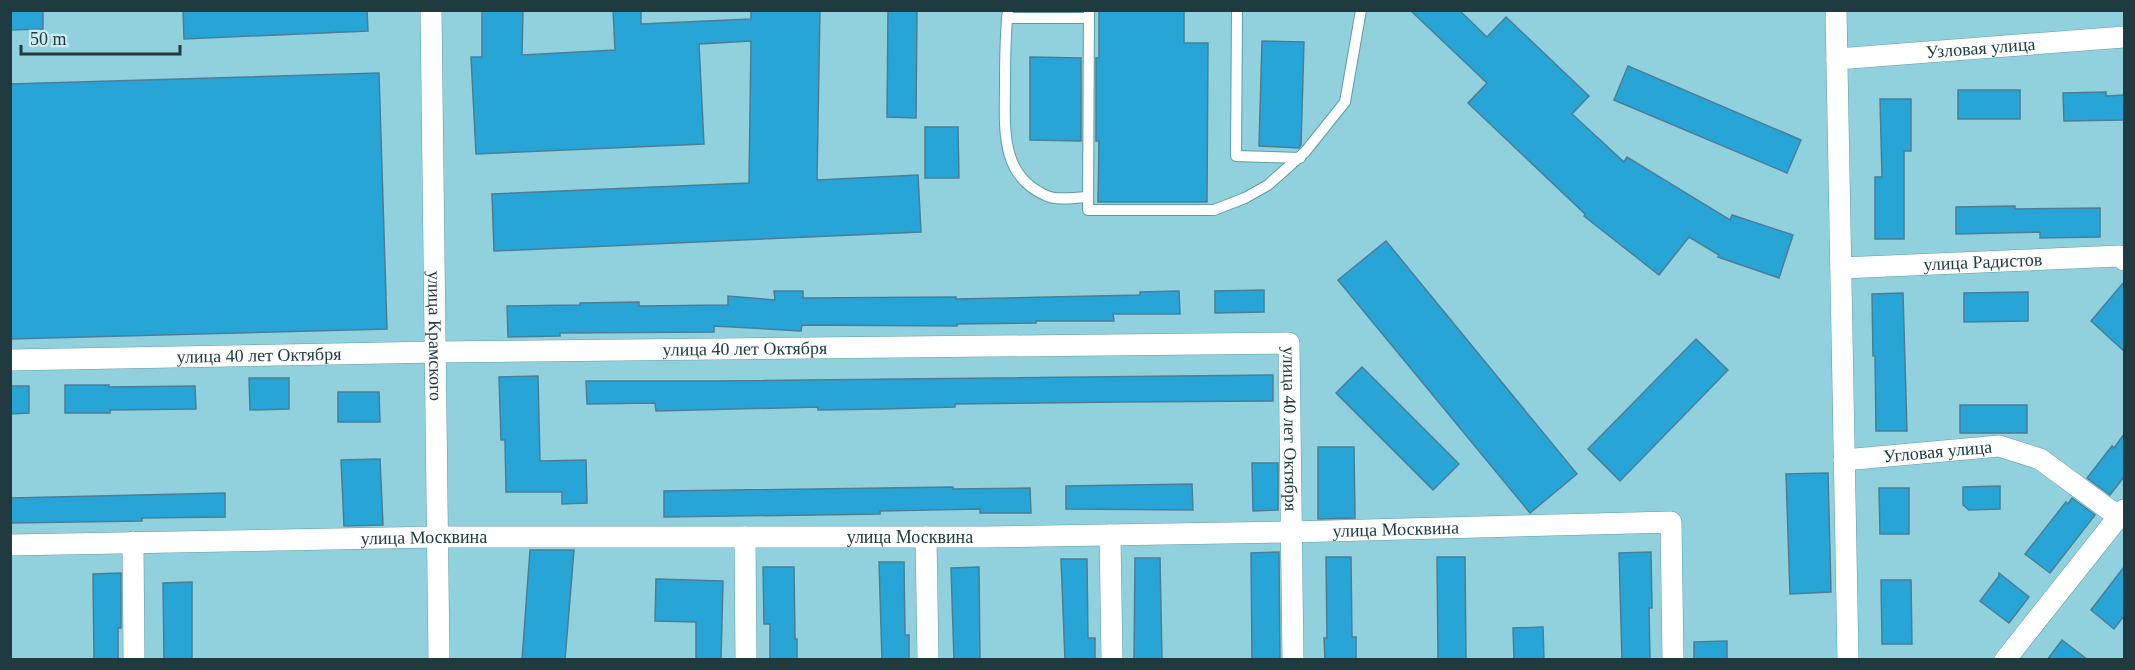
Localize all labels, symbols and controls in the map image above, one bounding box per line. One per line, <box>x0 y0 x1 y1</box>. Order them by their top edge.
scale bar <box>21 18 180 56</box>
text: 50 m <box>30 29 67 49</box>
street label: Узловая улица <box>1925 34 2036 62</box>
street label: улица Радистов <box>1923 249 2043 274</box>
street label: улица Крамского <box>424 271 446 401</box>
street label: улица 40 лет Октября <box>662 338 827 360</box>
street label: улица 40 лет Октября <box>176 344 341 367</box>
street label: улица 40 лет Октября <box>1279 346 1301 511</box>
street label: Угловая улица <box>1882 437 1993 466</box>
street label: улица Москвина <box>1332 518 1459 541</box>
street label: улица Москвина <box>360 527 487 548</box>
street label: улица Москвина <box>847 527 973 547</box>

